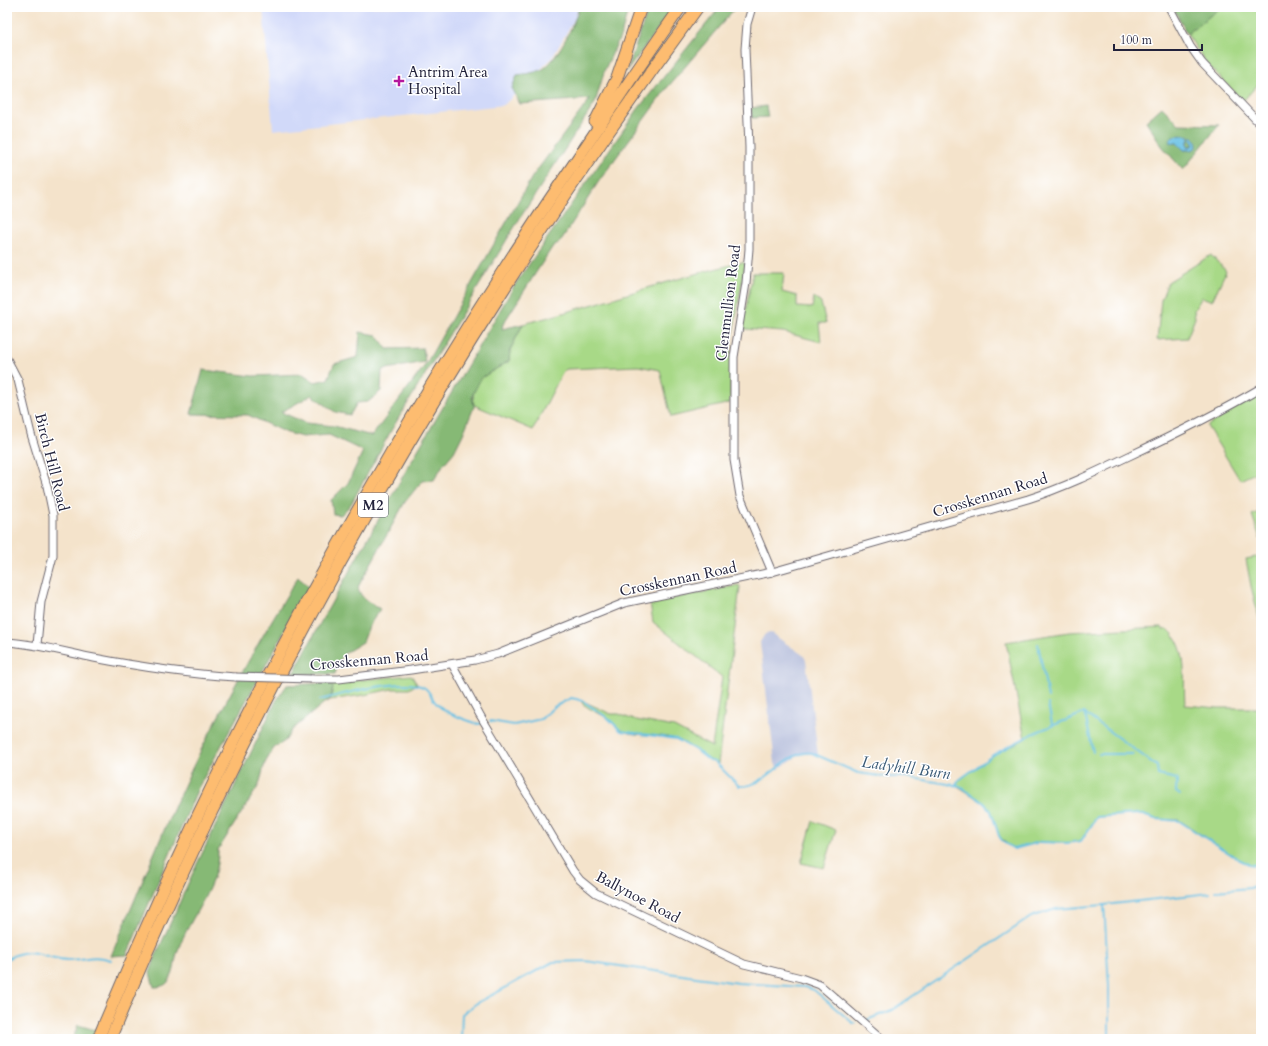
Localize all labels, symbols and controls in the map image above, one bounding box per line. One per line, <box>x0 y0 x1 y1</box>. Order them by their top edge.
scale bar <box>1114 26 1202 52</box>
text: 100 m <box>1120 32 1153 48</box>
place label: Antrim Area Hospital <box>408 62 488 99</box>
marker: Antrim Area Hospital <box>393 75 405 87</box>
street label: Glenmullion Road <box>711 243 745 362</box>
street label: Birch Hill Road <box>30 411 74 513</box>
street label: Crosskennan Road <box>930 468 1050 522</box>
road number: M2 <box>358 493 388 517</box>
street label: Crosskennan Road <box>618 557 738 601</box>
street label: Crosskennan Road <box>309 645 429 675</box>
water label: Ladyhill Burn <box>860 751 952 785</box>
street label: Ballynoe Road <box>592 866 684 928</box>

